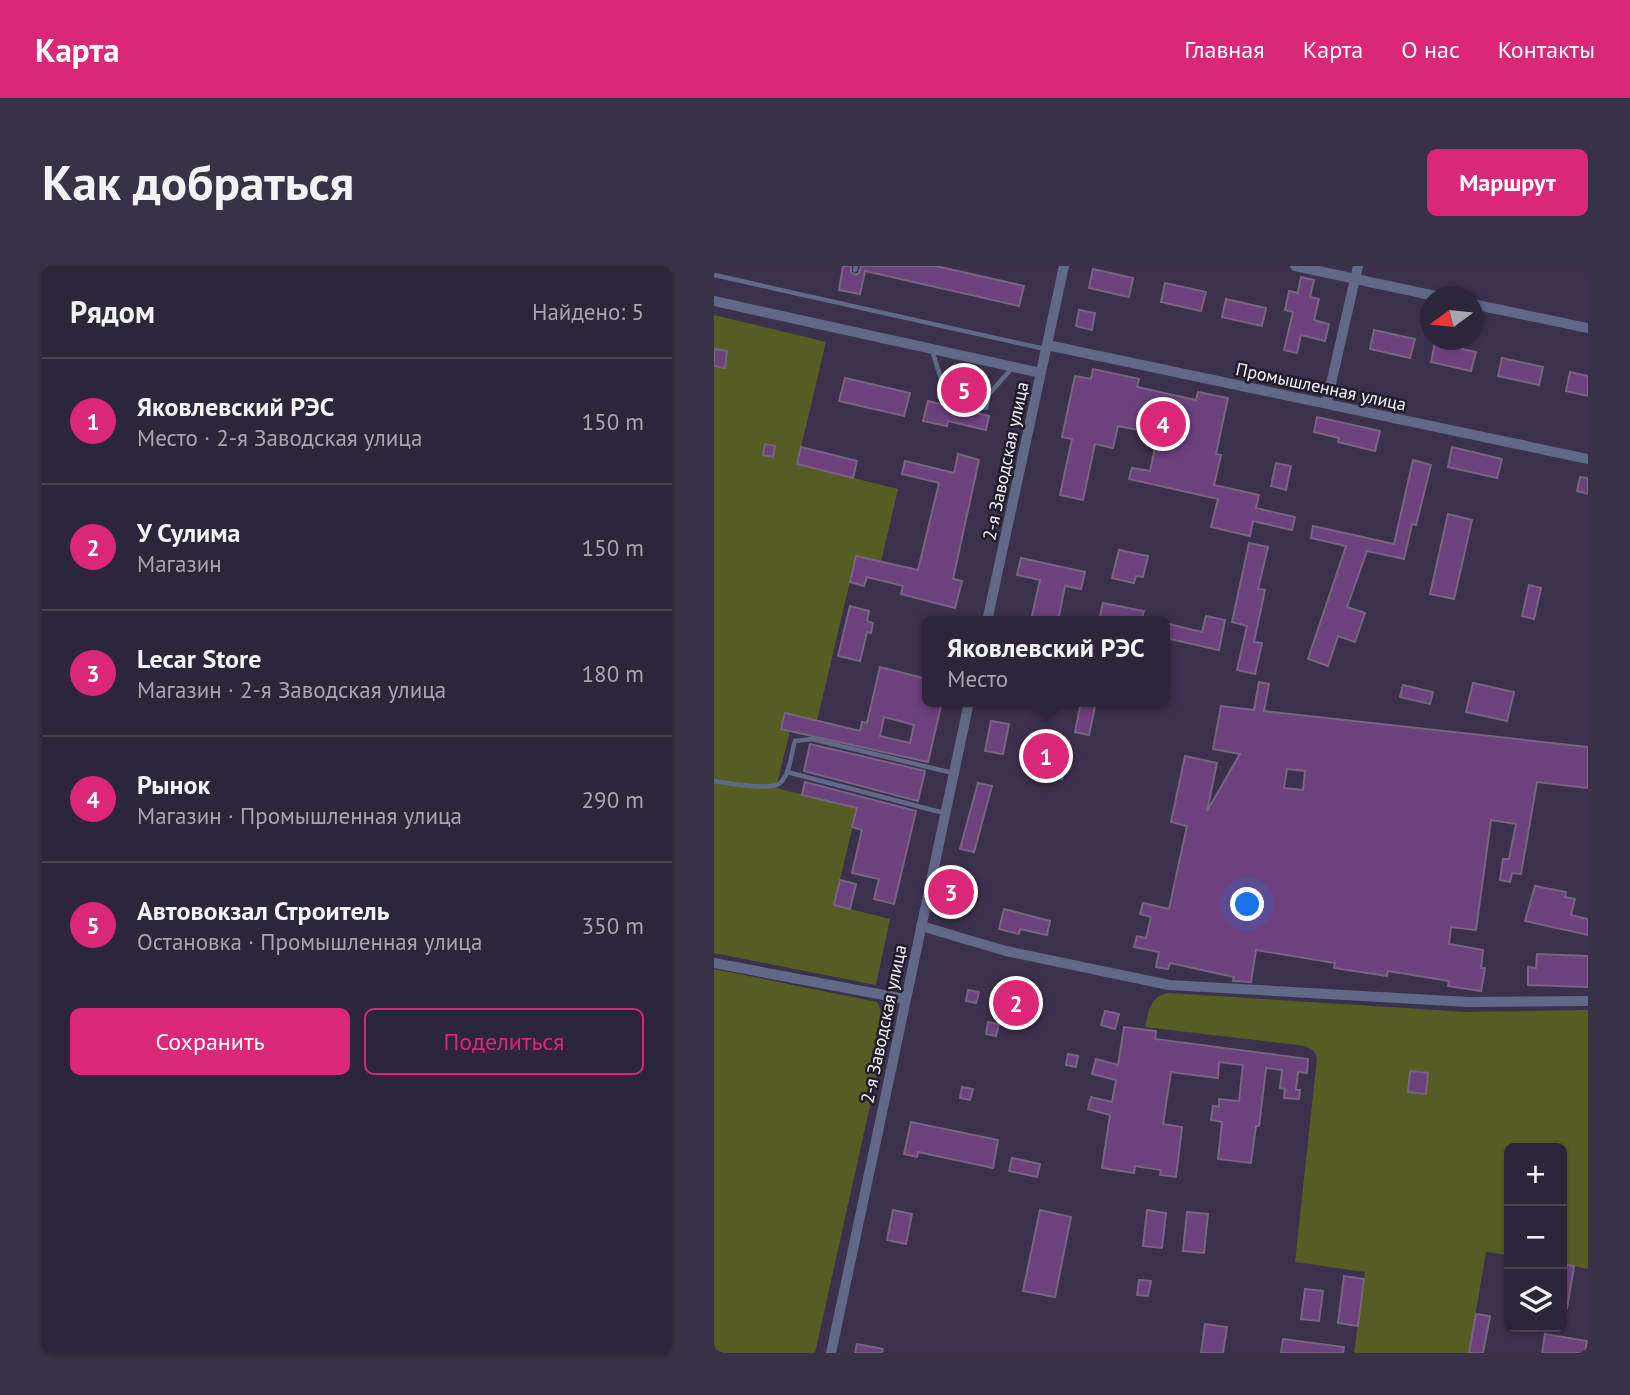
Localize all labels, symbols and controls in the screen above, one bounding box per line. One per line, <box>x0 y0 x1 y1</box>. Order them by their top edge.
text: Карта <box>35 28 120 71</box>
text: Главная <box>1184 34 1265 65</box>
text: Карта <box>1303 34 1363 65</box>
text: О нас <box>1401 34 1460 65</box>
text: Контакты <box>1498 34 1595 65</box>
button: Маршрут <box>1427 149 1588 216</box>
text: Как добраться <box>42 150 354 214</box>
north arrow <box>1420 287 1483 350</box>
text: Рядом <box>70 292 155 331</box>
text: Найдено: 5 <box>532 297 644 326</box>
street label: Промышленная улица <box>1234 357 1408 416</box>
pin: 5 <box>941 364 987 416</box>
street label: 2-я Заводская улица <box>977 380 1034 542</box>
text: Яковлевский РЭС <box>137 390 334 423</box>
pin: 4 <box>1140 398 1186 450</box>
text: 1 <box>86 407 100 436</box>
text: 150 m <box>582 407 644 436</box>
text: Место · 2-я Заводская улица <box>137 423 422 452</box>
text: У Сулима <box>137 516 240 549</box>
text: 2 <box>86 533 100 562</box>
text: 150 m <box>582 533 644 562</box>
text: Магазин <box>137 549 222 578</box>
popup <box>922 616 1170 707</box>
text: Яковлевский РЭС <box>947 631 1145 664</box>
text: Lecar Store <box>137 642 261 675</box>
text: 3 <box>86 659 100 688</box>
text: 180 m <box>582 659 644 688</box>
text: Место <box>947 664 1008 693</box>
text: Магазин · 2-я Заводская улица <box>137 675 446 704</box>
pin: 1 <box>1023 730 1069 782</box>
text: Рынок <box>137 768 210 801</box>
text: 4 <box>86 785 100 814</box>
text: 290 m <box>582 785 644 814</box>
text: Магазин · Промышленная улица <box>137 801 462 830</box>
pin: 3 <box>928 866 974 918</box>
your location <box>1230 887 1264 921</box>
text: Автовокзал Строитель <box>137 894 390 927</box>
text: 5 <box>86 911 100 940</box>
text: 350 m <box>582 911 644 940</box>
text: Остановка · Промышленная улица <box>137 927 482 956</box>
street label: 2-я Заводская улица <box>855 943 912 1105</box>
pin: 2 <box>993 977 1039 1029</box>
button: Сохранить <box>70 1008 350 1075</box>
button: Поделиться <box>364 1008 644 1075</box>
map controls <box>1504 1143 1567 1332</box>
button: + <box>1504 1143 1567 1206</box>
button: − <box>1504 1206 1567 1269</box>
button: layers <box>1504 1269 1567 1332</box>

